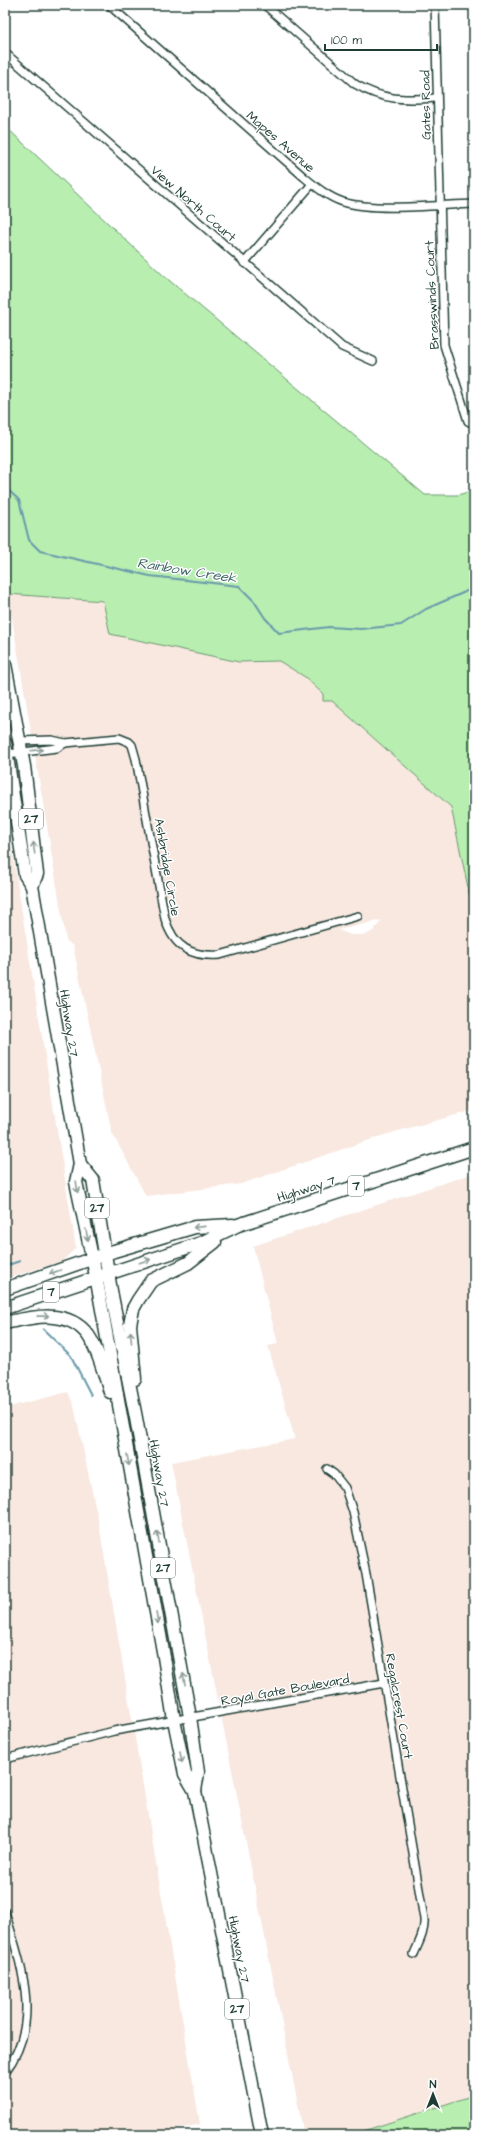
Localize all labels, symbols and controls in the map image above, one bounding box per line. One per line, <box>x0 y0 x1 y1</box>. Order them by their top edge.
scale bar <box>325 26 437 52</box>
text: 100 m <box>331 32 362 49</box>
street label: Gates Road <box>416 70 436 140</box>
street label: Mapes Avenue <box>242 107 319 177</box>
street label: View North Court <box>147 162 241 246</box>
street label: Brasswinds Court <box>420 239 444 350</box>
water label: Rainbow Creek <box>136 553 238 589</box>
one-way arrow <box>30 746 43 754</box>
road number: 27 <box>19 809 43 829</box>
street label: Ashbridge Circle <box>149 817 184 918</box>
one-way arrow <box>30 842 38 855</box>
street label: Highway 27 <box>54 988 83 1058</box>
street label: Highway 7 <box>275 1171 338 1208</box>
road number: 7 <box>348 1176 364 1196</box>
one-way arrow <box>73 1180 81 1193</box>
road number: 27 <box>85 1198 109 1218</box>
one-way arrow <box>193 1224 206 1231</box>
one-way arrow <box>83 1228 91 1241</box>
one-way arrow <box>138 1257 151 1264</box>
one-way arrow <box>49 1269 62 1276</box>
road number: 7 <box>43 1282 59 1302</box>
one-way arrow <box>36 1312 49 1320</box>
one-way arrow <box>128 1331 135 1344</box>
street label: Highway 27 <box>143 1438 174 1508</box>
one-way arrow <box>125 1453 133 1466</box>
one-way arrow <box>154 1531 162 1544</box>
road number: 27 <box>151 1558 175 1578</box>
one-way arrow <box>154 1612 162 1625</box>
street label: Regalcrest Court <box>380 1652 417 1761</box>
street label: Royal Gate Boulevard <box>220 1670 351 1711</box>
one-way arrow <box>179 1673 187 1686</box>
one-way arrow <box>178 1750 186 1763</box>
street label: Highway 27 <box>223 1914 254 1984</box>
road number: 27 <box>225 1999 249 2019</box>
north arrow <box>413 2074 453 2114</box>
text: N <box>430 2077 437 2092</box>

